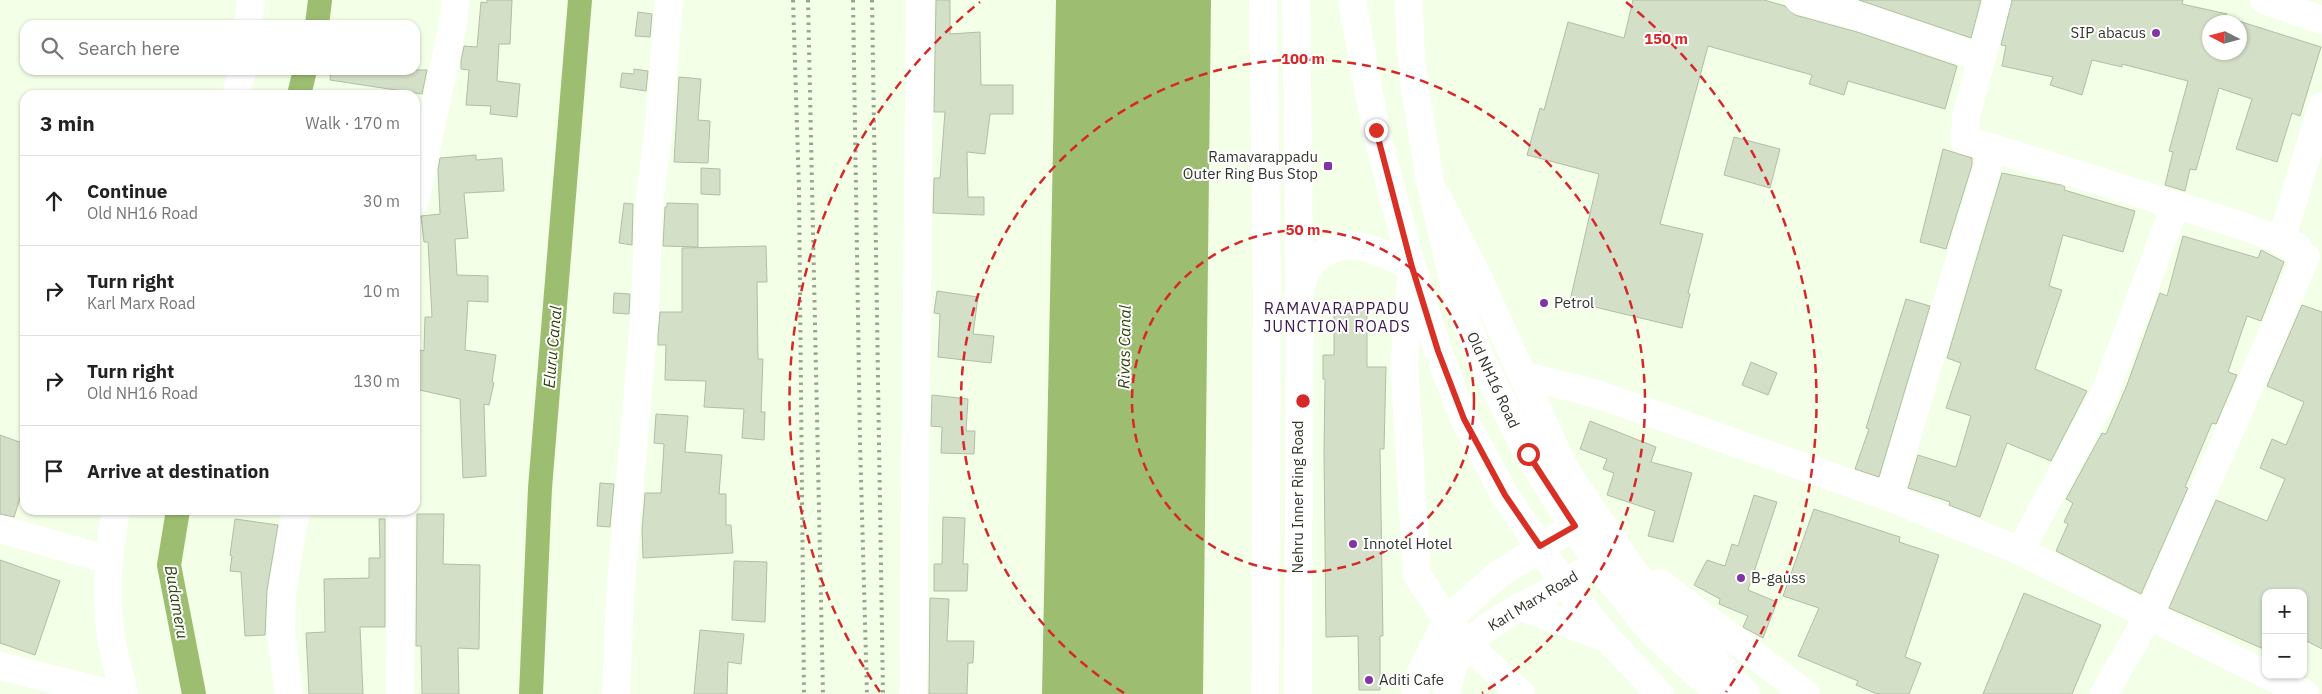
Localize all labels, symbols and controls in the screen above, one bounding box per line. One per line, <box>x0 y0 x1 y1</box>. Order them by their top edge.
north arrow <box>2202 15 2247 60</box>
search box <box>20 20 420 75</box>
place label: SIP abacus <box>2071 23 2146 42</box>
marker: SIP abacus <box>2150 27 2162 39</box>
text: 150 m <box>1644 29 1688 48</box>
icon: search <box>38 34 66 62</box>
text: Search here <box>78 36 180 60</box>
text: 100 m <box>1281 49 1325 68</box>
text: 3 min <box>40 109 95 137</box>
text: Walk · 170 m <box>305 113 400 133</box>
route end <box>1365 119 1388 142</box>
place label: Ramavarappadu Outer Ring Bus Stop <box>1183 147 1318 183</box>
marker: Ramavarappadu Outer Ring Bus Stop <box>1322 160 1334 172</box>
text: Continue <box>87 179 167 203</box>
icon: ahead <box>40 187 68 215</box>
text: 30 m <box>363 191 400 211</box>
text: Old NH16 Road <box>87 203 198 223</box>
text: 50 m <box>1286 220 1320 239</box>
text: Turn right <box>87 269 174 293</box>
icon: right <box>40 277 68 305</box>
text: 10 m <box>363 281 400 301</box>
text: Karl Marx Road <box>87 293 196 313</box>
place label: Petrol <box>1554 293 1594 312</box>
marker: Petrol <box>1538 297 1550 309</box>
district label: RAMAVARAPPADU JUNCTION ROADS <box>1263 298 1411 336</box>
water label: Eluru Canal <box>538 304 566 389</box>
water label: Rivas Canal <box>1113 304 1135 389</box>
street label: Old NH16 Road <box>1463 329 1524 431</box>
text: Turn right <box>87 359 174 383</box>
icon: right <box>40 367 68 395</box>
text: 130 m <box>353 371 400 391</box>
text: Old NH16 Road <box>87 383 198 403</box>
centre of rings <box>1294 392 1312 410</box>
street label: Nehru Inner Ring Road <box>1288 420 1307 574</box>
route start <box>1517 443 1540 466</box>
icon: arrive <box>40 457 68 485</box>
text: Arrive at destination <box>87 459 270 483</box>
place label: Innotel Hotel <box>1363 534 1452 553</box>
marker: Innotel Hotel <box>1347 538 1359 550</box>
water label: Budameru <box>161 564 193 640</box>
street label: Karl Marx Road <box>1484 566 1581 635</box>
place label: B-gauss <box>1751 568 1806 587</box>
marker: B-gauss <box>1735 572 1747 584</box>
map controls <box>2262 589 2307 679</box>
button: + <box>2262 589 2307 634</box>
button: − <box>2262 634 2307 679</box>
place label: Aditi Cafe <box>1379 670 1444 689</box>
marker: Aditi Cafe <box>1363 674 1375 686</box>

